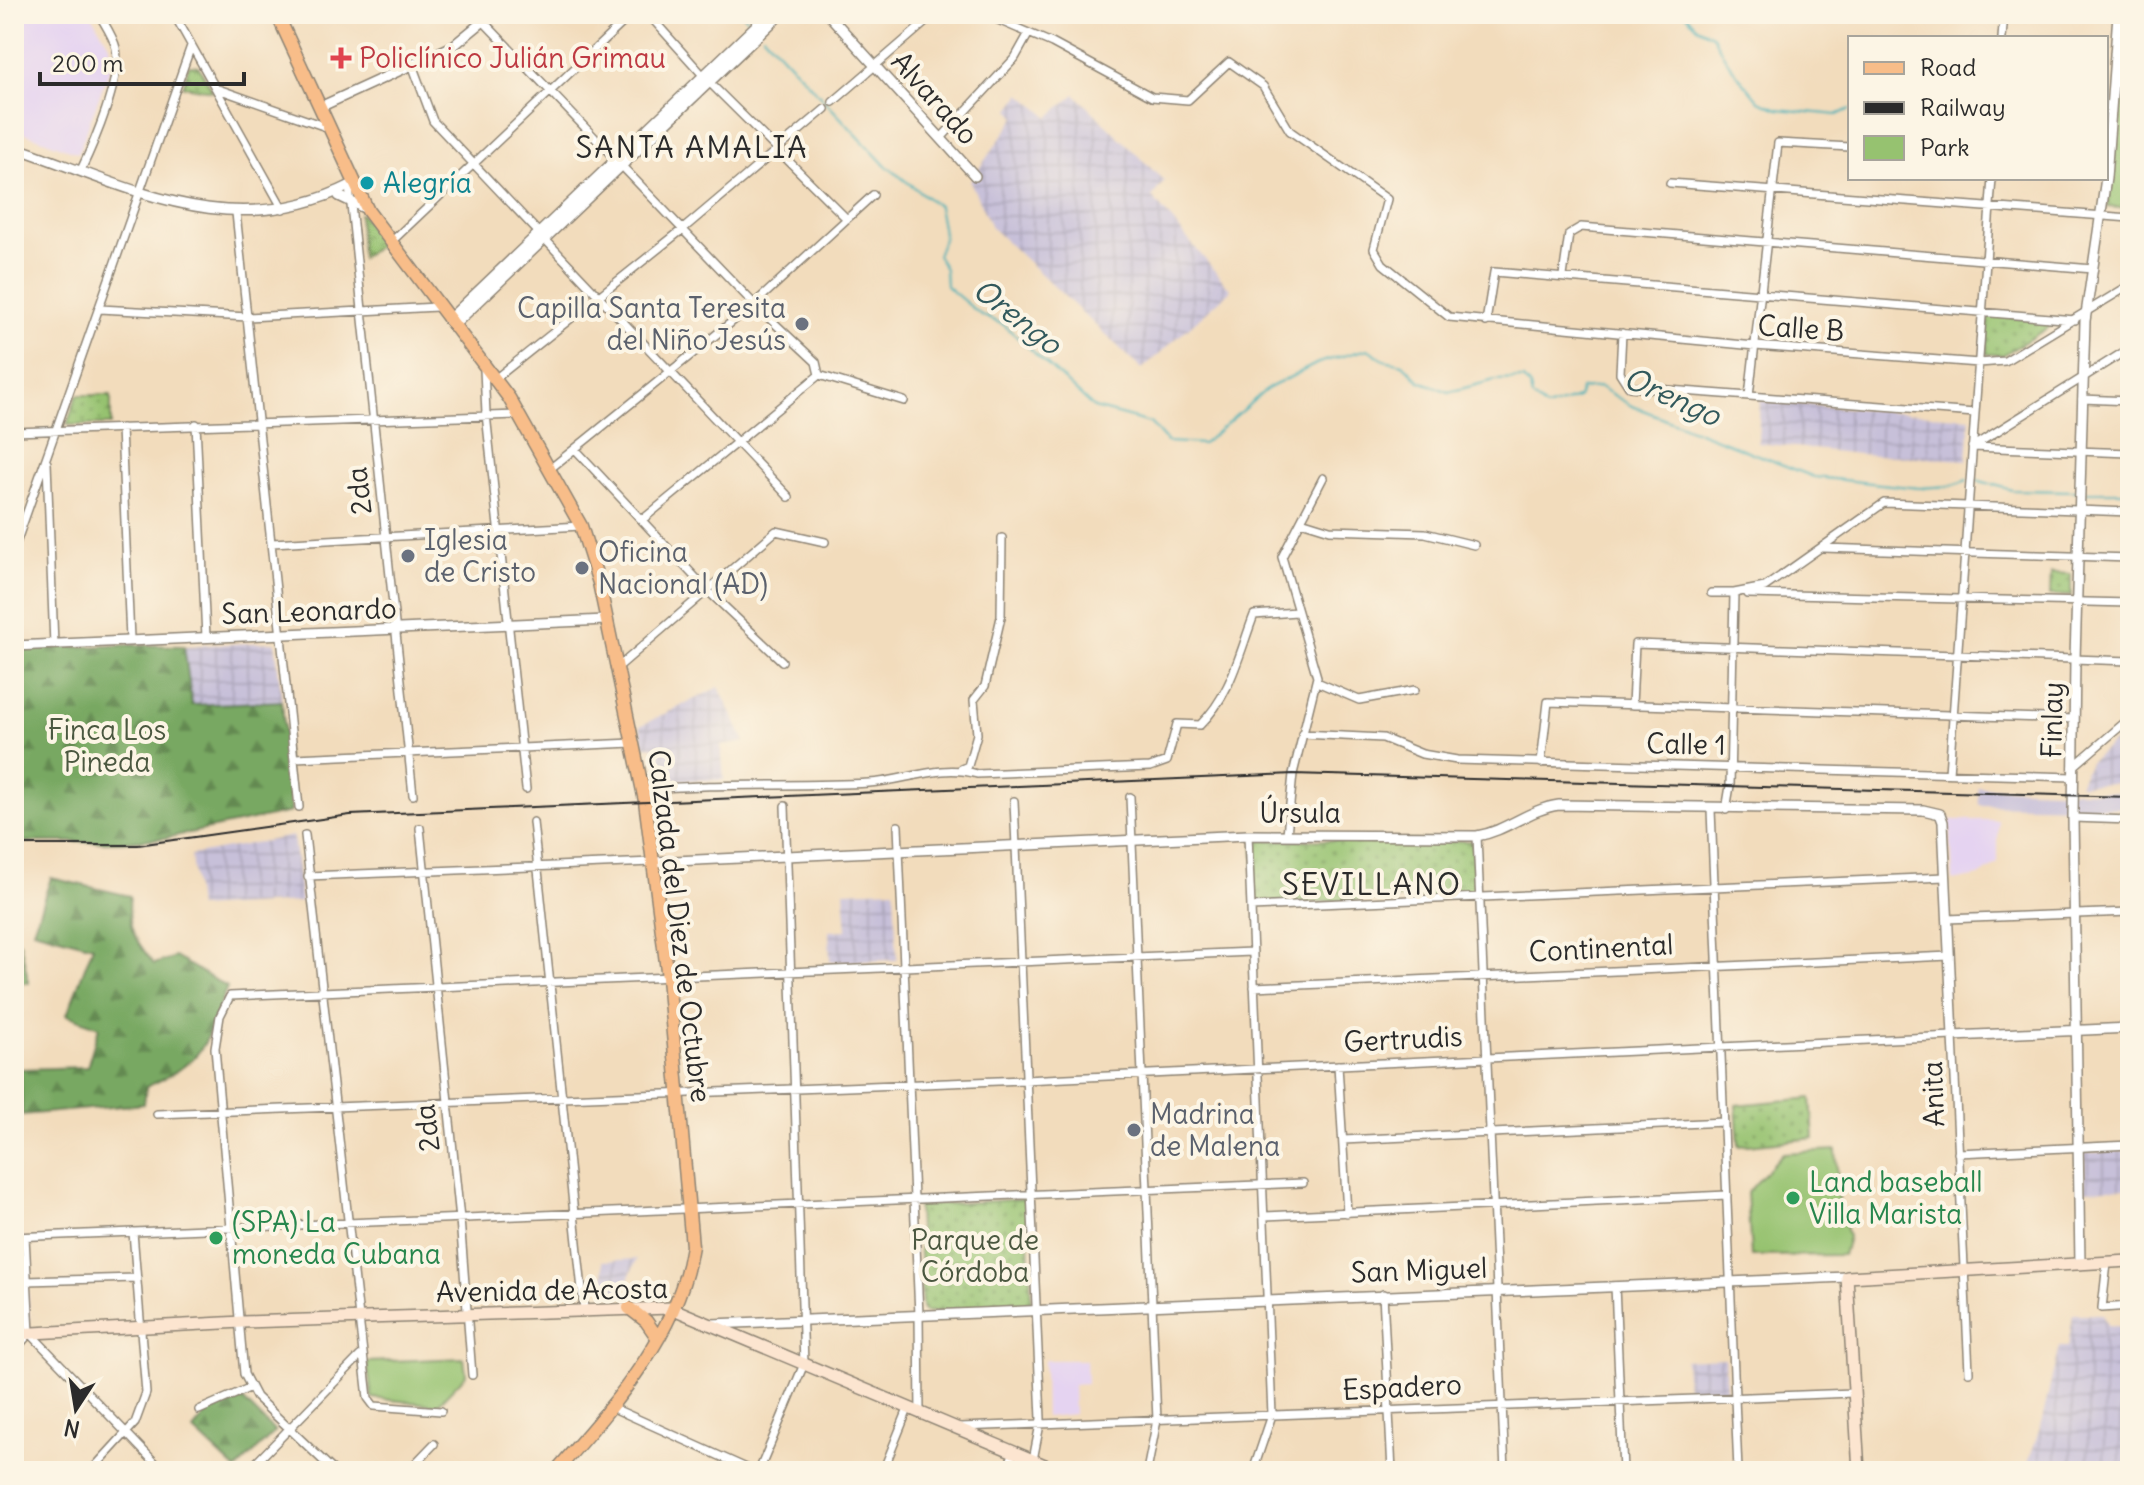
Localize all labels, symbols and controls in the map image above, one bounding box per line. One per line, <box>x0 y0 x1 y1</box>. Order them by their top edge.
scale bar <box>40 36 244 86</box>
legend <box>1848 36 2108 180</box>
place label: Policlínico Julián Grimau <box>359 40 666 76</box>
street label: Alvarado <box>884 44 986 152</box>
marker: Policlínico Julián Grimau <box>330 47 352 69</box>
text: 200 m <box>52 48 124 78</box>
text: Road <box>1920 52 1976 82</box>
text: Railway <box>1920 92 2006 122</box>
district label: SANTA AMALIA <box>575 128 809 166</box>
text: Park <box>1920 132 1970 162</box>
place label: Alegría <box>383 165 472 201</box>
marker: Alegría <box>358 174 376 192</box>
water label: Orengo <box>966 270 1071 364</box>
place label: Capilla Santa Teresita del Niño Jesús <box>517 290 786 358</box>
street label: Calle B <box>1756 307 1846 349</box>
marker: Capilla Santa Teresita del Niño Jesús <box>793 315 811 333</box>
water label: Orengo <box>1618 358 1729 435</box>
street label: 2da <box>338 465 380 517</box>
place label: Iglesia de Cristo <box>424 522 536 590</box>
place label: Oficina Nacional (AD) <box>598 534 768 602</box>
marker: Iglesia de Cristo <box>399 547 417 565</box>
marker: Oficina Nacional (AD) <box>573 559 591 577</box>
street label: San Leonardo <box>221 590 397 632</box>
street label: Finlay <box>2033 682 2071 758</box>
park label: Finca Los Pineda <box>48 712 166 780</box>
street label: Calle 1 <box>1646 725 1726 763</box>
street label: Calzada del Diez de Octubre <box>640 748 720 1104</box>
street label: Úrsula <box>1259 794 1341 831</box>
district label: SEVILLANO <box>1282 865 1462 903</box>
street label: Continental <box>1528 926 1674 970</box>
street label: Gertrudis <box>1342 1018 1464 1060</box>
street label: Anita <box>1914 1060 1952 1128</box>
place label: Madrina de Malena <box>1150 1096 1280 1164</box>
street label: 2da <box>406 1102 448 1154</box>
marker: Madrina de Malena <box>1125 1121 1143 1139</box>
place label: Land baseball Villa Marista <box>1809 1164 1983 1232</box>
marker: Land baseball Villa Marista <box>1784 1189 1802 1207</box>
place label: (SPA) La moneda Cubana <box>232 1204 441 1272</box>
park label: Parque de Córdoba <box>911 1222 1039 1290</box>
marker: (SPA) La moneda Cubana <box>207 1229 225 1247</box>
street label: San Miguel <box>1350 1250 1488 1290</box>
street label: Avenida de Acosta <box>436 1270 668 1310</box>
street label: Espadero <box>1341 1366 1463 1408</box>
north arrow <box>36 1369 116 1449</box>
text: N <box>61 1413 82 1444</box>

